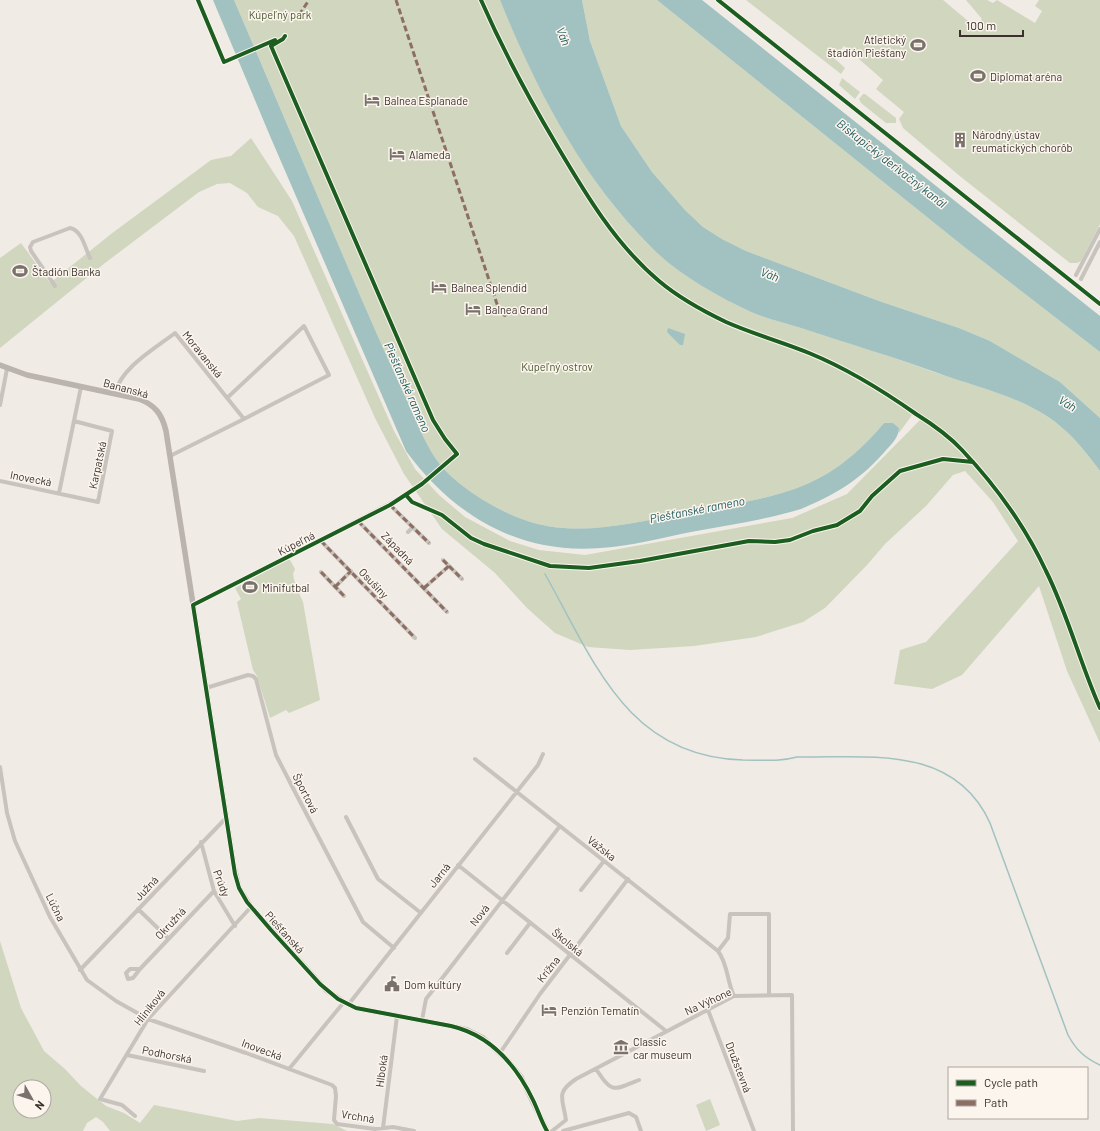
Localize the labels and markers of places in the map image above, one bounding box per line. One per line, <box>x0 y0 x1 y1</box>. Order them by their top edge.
place label: Atletický štadión Piešťany <box>827 33 906 59</box>
sports icon: Atletický štadión Piešťany <box>909 36 927 54</box>
sports icon: Diplomat aréna <box>969 67 987 85</box>
place label: Diplomat aréna <box>990 70 1062 83</box>
hotel icon: Balnea Esplanade <box>363 91 381 109</box>
place label: Balnea Esplanade <box>384 94 468 107</box>
place label: Národný ústav reumatických chorôb <box>972 128 1073 154</box>
building icon: Národný ústav reumatických chorôb <box>951 131 969 149</box>
hotel icon: Alameda <box>388 145 406 163</box>
place label: Alameda <box>409 148 450 161</box>
sports icon: Štadión Banka <box>11 262 29 280</box>
place label: Štadión Banka <box>32 265 100 278</box>
hotel icon: Balnea Splendid <box>430 278 448 296</box>
place label: Balnea Splendid <box>451 281 527 294</box>
hotel icon: Balnea Grand <box>464 300 482 318</box>
place label: Balnea Grand <box>485 303 548 316</box>
sports icon: Minifutbal <box>241 578 259 596</box>
place label: Minifutbal <box>262 581 309 594</box>
public building icon: Dom kultúry <box>383 975 401 993</box>
place label: Dom kultúry <box>404 978 461 991</box>
hotel icon: Penzión Tematín <box>540 1001 558 1019</box>
place label: Penzión Tematín <box>561 1004 639 1017</box>
place label: Classic car museum <box>633 1035 692 1061</box>
museum icon: Classic car museum <box>612 1038 630 1056</box>

